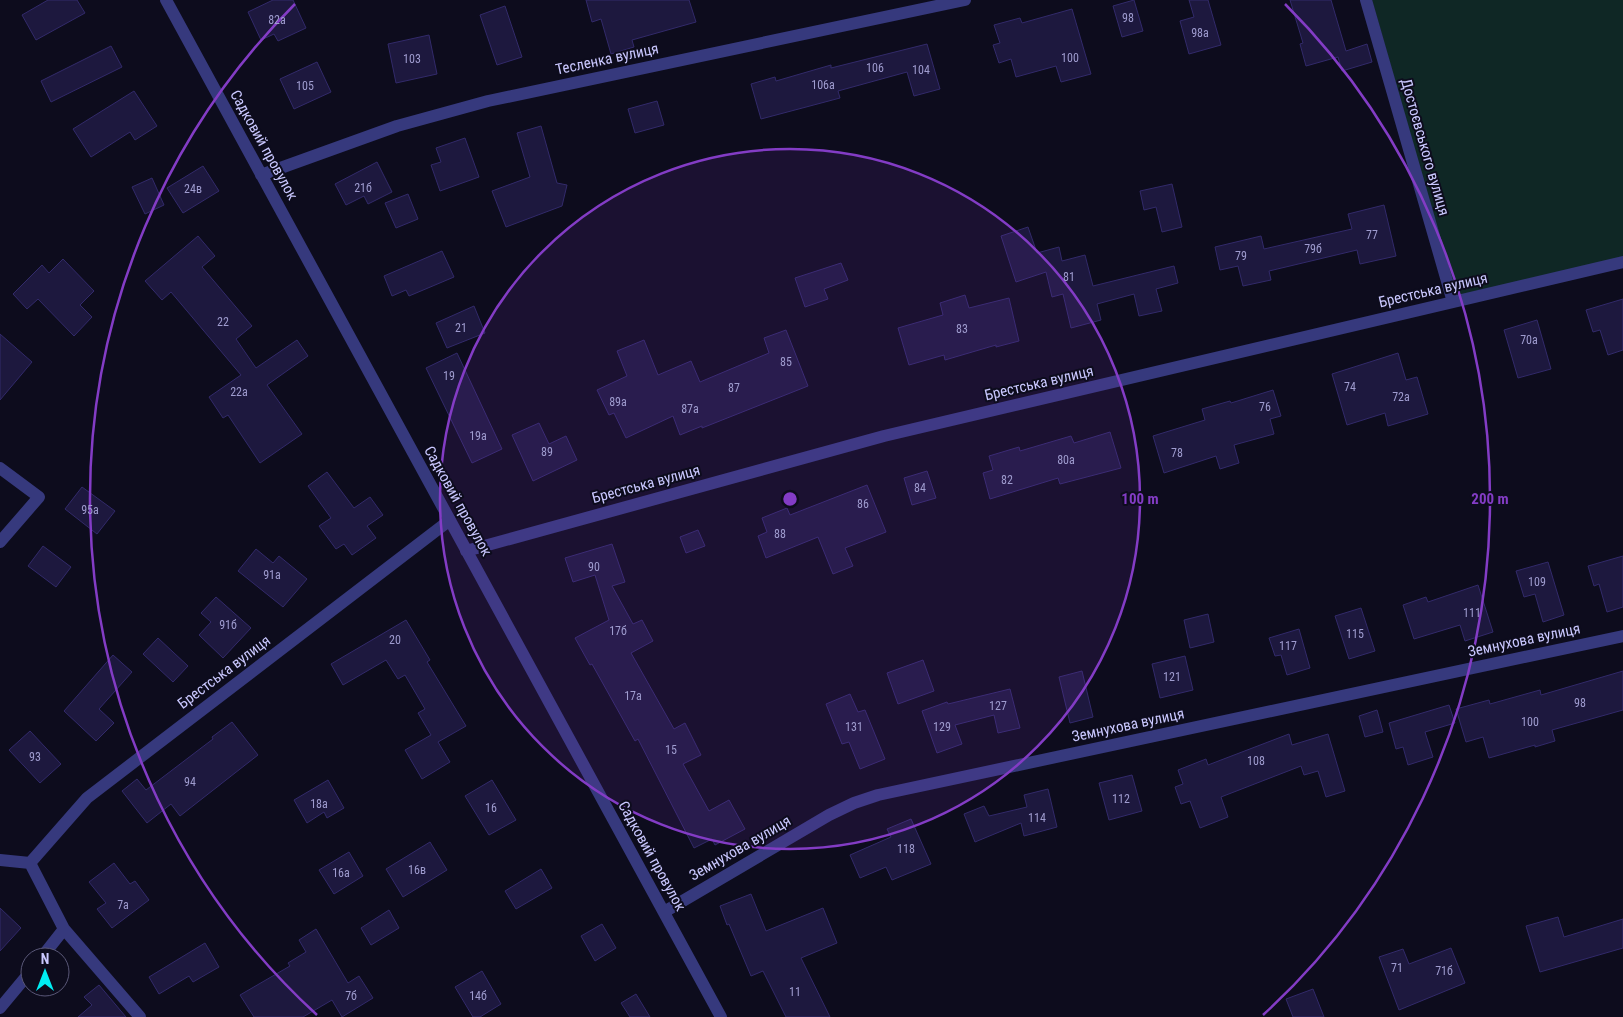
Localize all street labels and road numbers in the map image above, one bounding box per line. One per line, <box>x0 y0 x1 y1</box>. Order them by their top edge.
street label: Тесленка вулиця <box>554 39 660 79</box>
street label: Достоєвського вулиця <box>1397 76 1453 218</box>
street label: Садковий провулок <box>226 87 302 203</box>
street label: Брестська вулиця <box>1377 269 1489 311</box>
street label: Брестська вулиця <box>983 362 1095 404</box>
street label: Садковий провулок <box>420 443 496 559</box>
street label: Брестська вулиця <box>590 461 702 507</box>
street label: Земнухова вулиця <box>1466 619 1582 661</box>
street label: Брестська вулиця <box>174 631 274 713</box>
street label: Земнухова вулиця <box>1070 704 1186 746</box>
street label: Садковий провулок <box>614 798 690 914</box>
street label: Земнухова вулиця <box>686 812 794 884</box>

